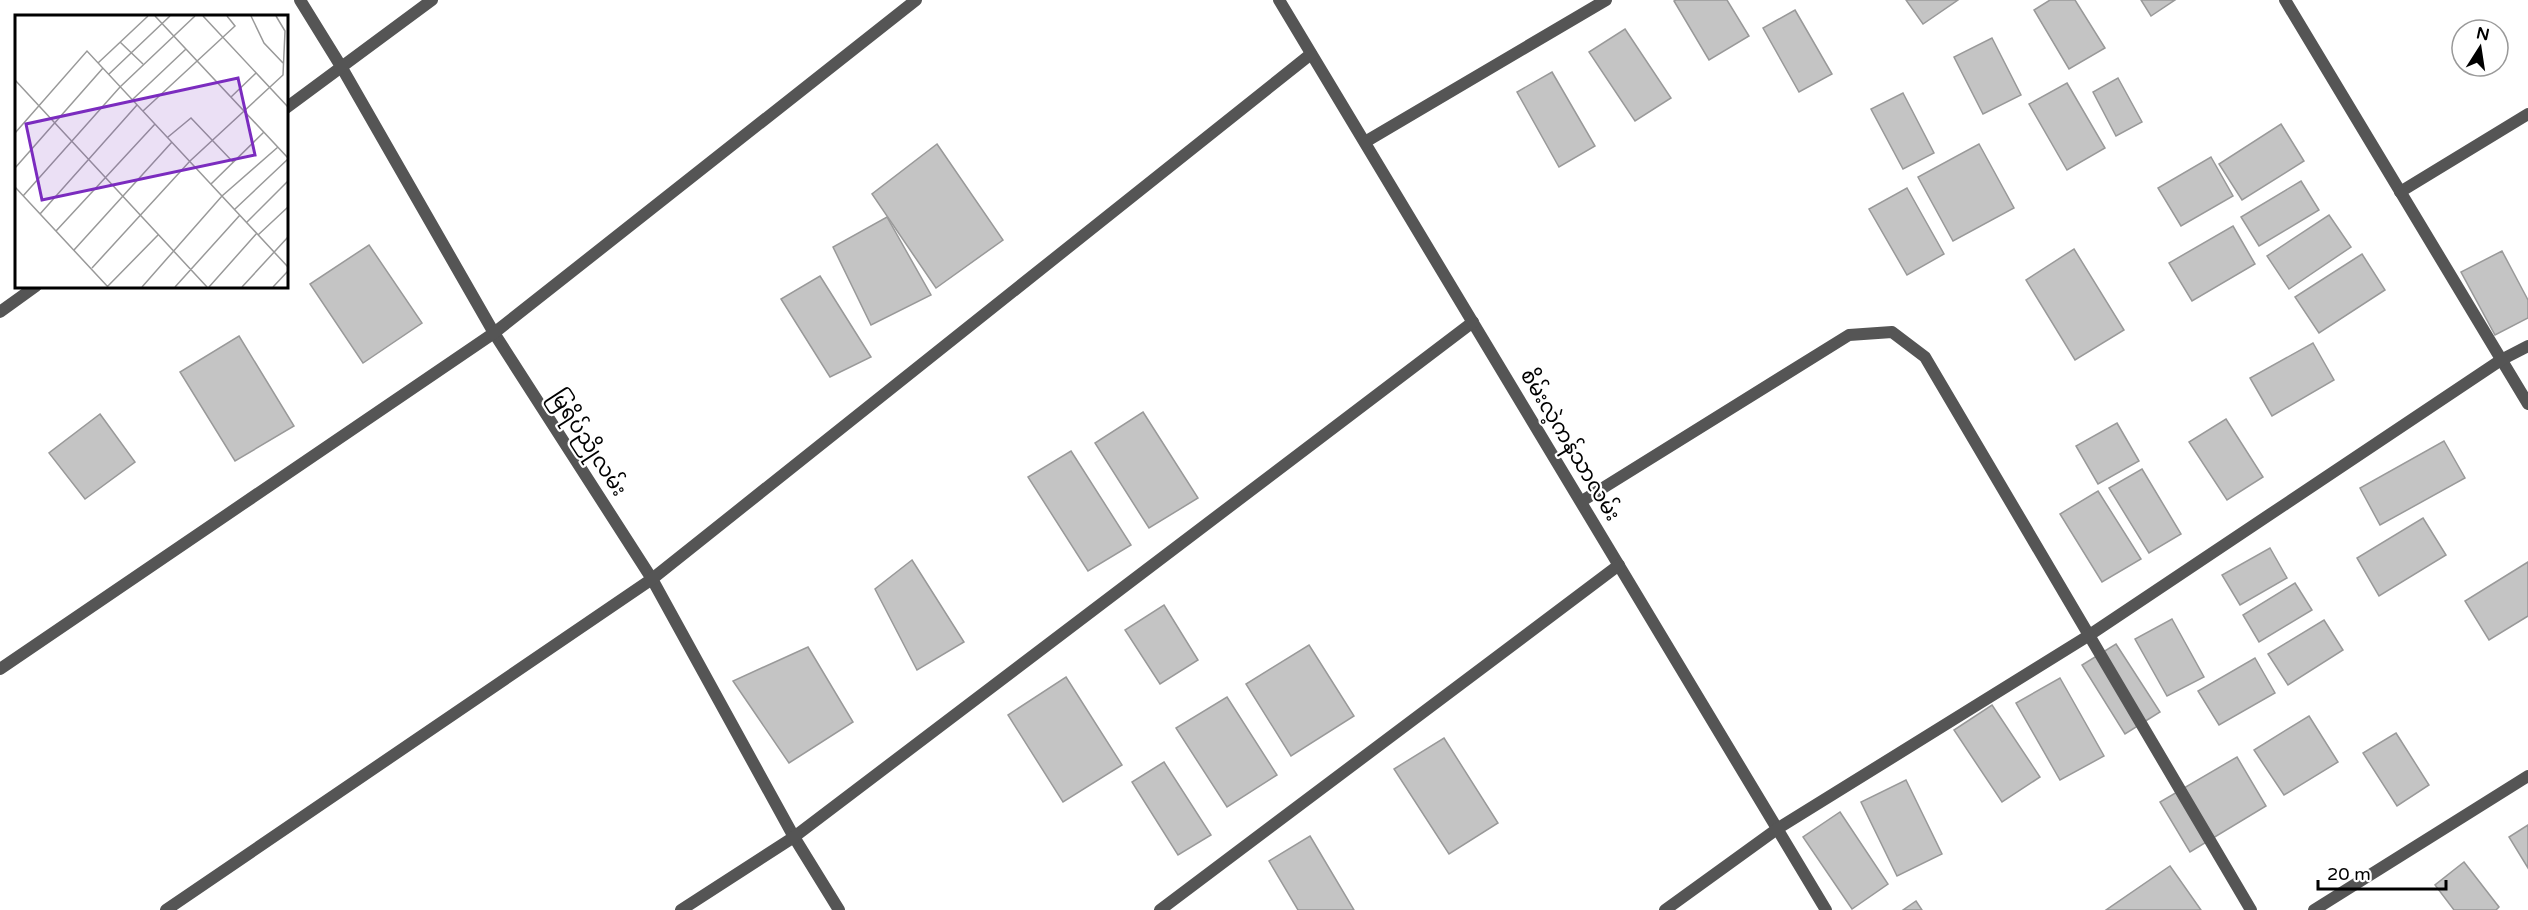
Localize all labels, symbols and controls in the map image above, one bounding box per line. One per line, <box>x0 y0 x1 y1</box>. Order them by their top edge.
inset map <box>15 15 288 288</box>
north arrow <box>2450 18 2510 78</box>
text: N <box>2475 23 2491 45</box>
street label: စိမ်းလဲ့ကန်သာလမ်း <box>1511 362 1629 528</box>
street label: မြရိပ်ညိုလမ်း <box>541 383 635 503</box>
scale bar <box>2318 853 2446 891</box>
text: 20 m <box>2327 863 2371 885</box>

